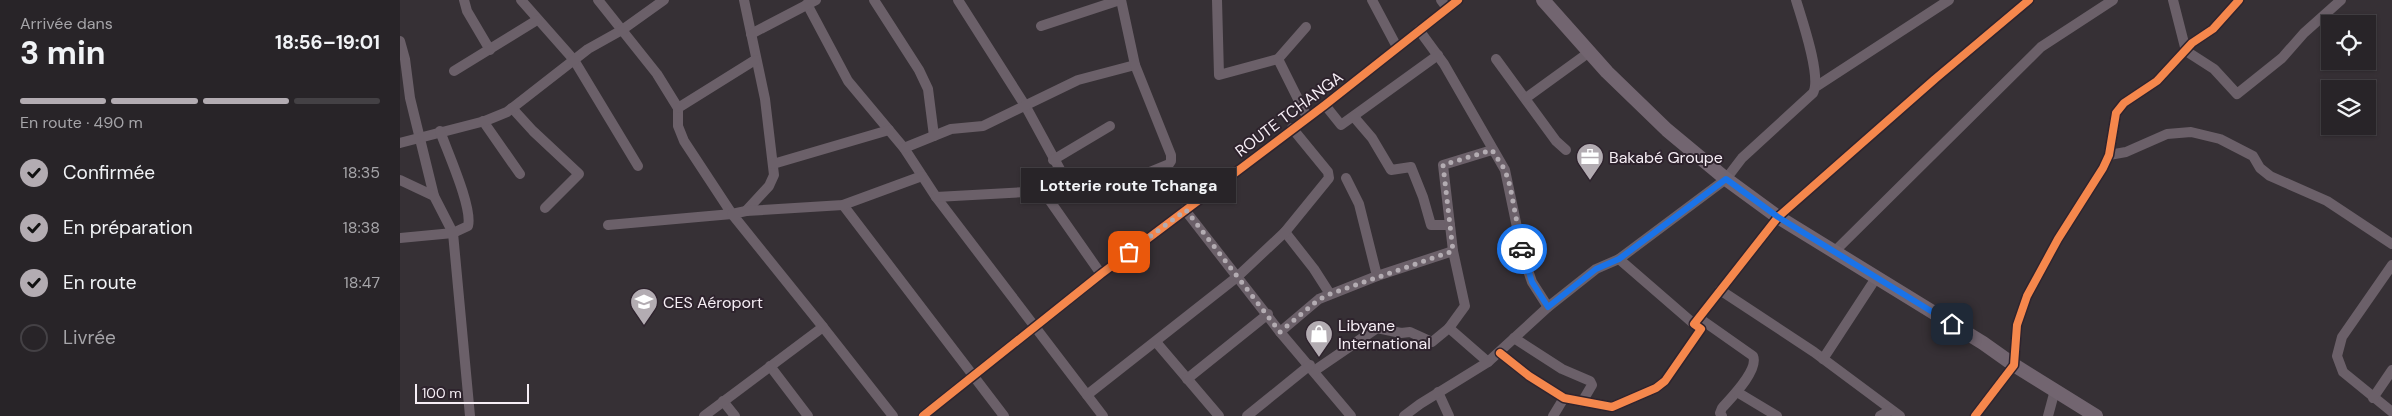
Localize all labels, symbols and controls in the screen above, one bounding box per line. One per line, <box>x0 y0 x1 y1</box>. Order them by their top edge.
text: Arrivée dans <box>20 13 113 34</box>
map controls <box>2321 15 2376 135</box>
button: locate <box>2321 15 2376 70</box>
text: 18:56–19:01 <box>275 30 380 55</box>
text: 3 min <box>20 32 105 74</box>
street label: ROUTE TCHANGA <box>1231 66 1347 161</box>
button: layers <box>2321 80 2376 135</box>
text: En route · 490 m <box>20 112 143 133</box>
office icon: Bakabé Groupe <box>1575 142 1605 181</box>
place label: Bakabé Groupe <box>1609 147 1723 168</box>
icon: check <box>20 159 48 187</box>
text: Confirmée <box>63 160 155 185</box>
text: 18:35 <box>343 162 380 183</box>
callout: Lotterie route Tchanga <box>1022 167 1236 202</box>
text: Lotterie route Tchanga <box>1040 175 1217 196</box>
icon: check <box>20 214 48 242</box>
text: En préparation <box>63 215 193 240</box>
text: 18:38 <box>343 217 380 238</box>
courier <box>1497 224 1547 274</box>
pin <box>1108 231 1150 273</box>
icon: car <box>1508 235 1536 263</box>
icon: bag <box>1115 238 1143 266</box>
icon: check <box>20 269 48 297</box>
text: En route <box>63 270 137 295</box>
text: 18:47 <box>344 272 380 293</box>
school or university icon: CES Aéroport <box>629 287 659 326</box>
place label: CES Aéroport <box>663 292 763 313</box>
pin <box>1931 303 1973 345</box>
icon: home <box>1938 310 1966 338</box>
place label: Libyane International <box>1338 315 1431 354</box>
shop icon: Libyane International <box>1304 319 1334 358</box>
text: Livrée <box>63 325 116 350</box>
scale bar <box>415 381 529 404</box>
text: 100 m <box>422 384 462 402</box>

